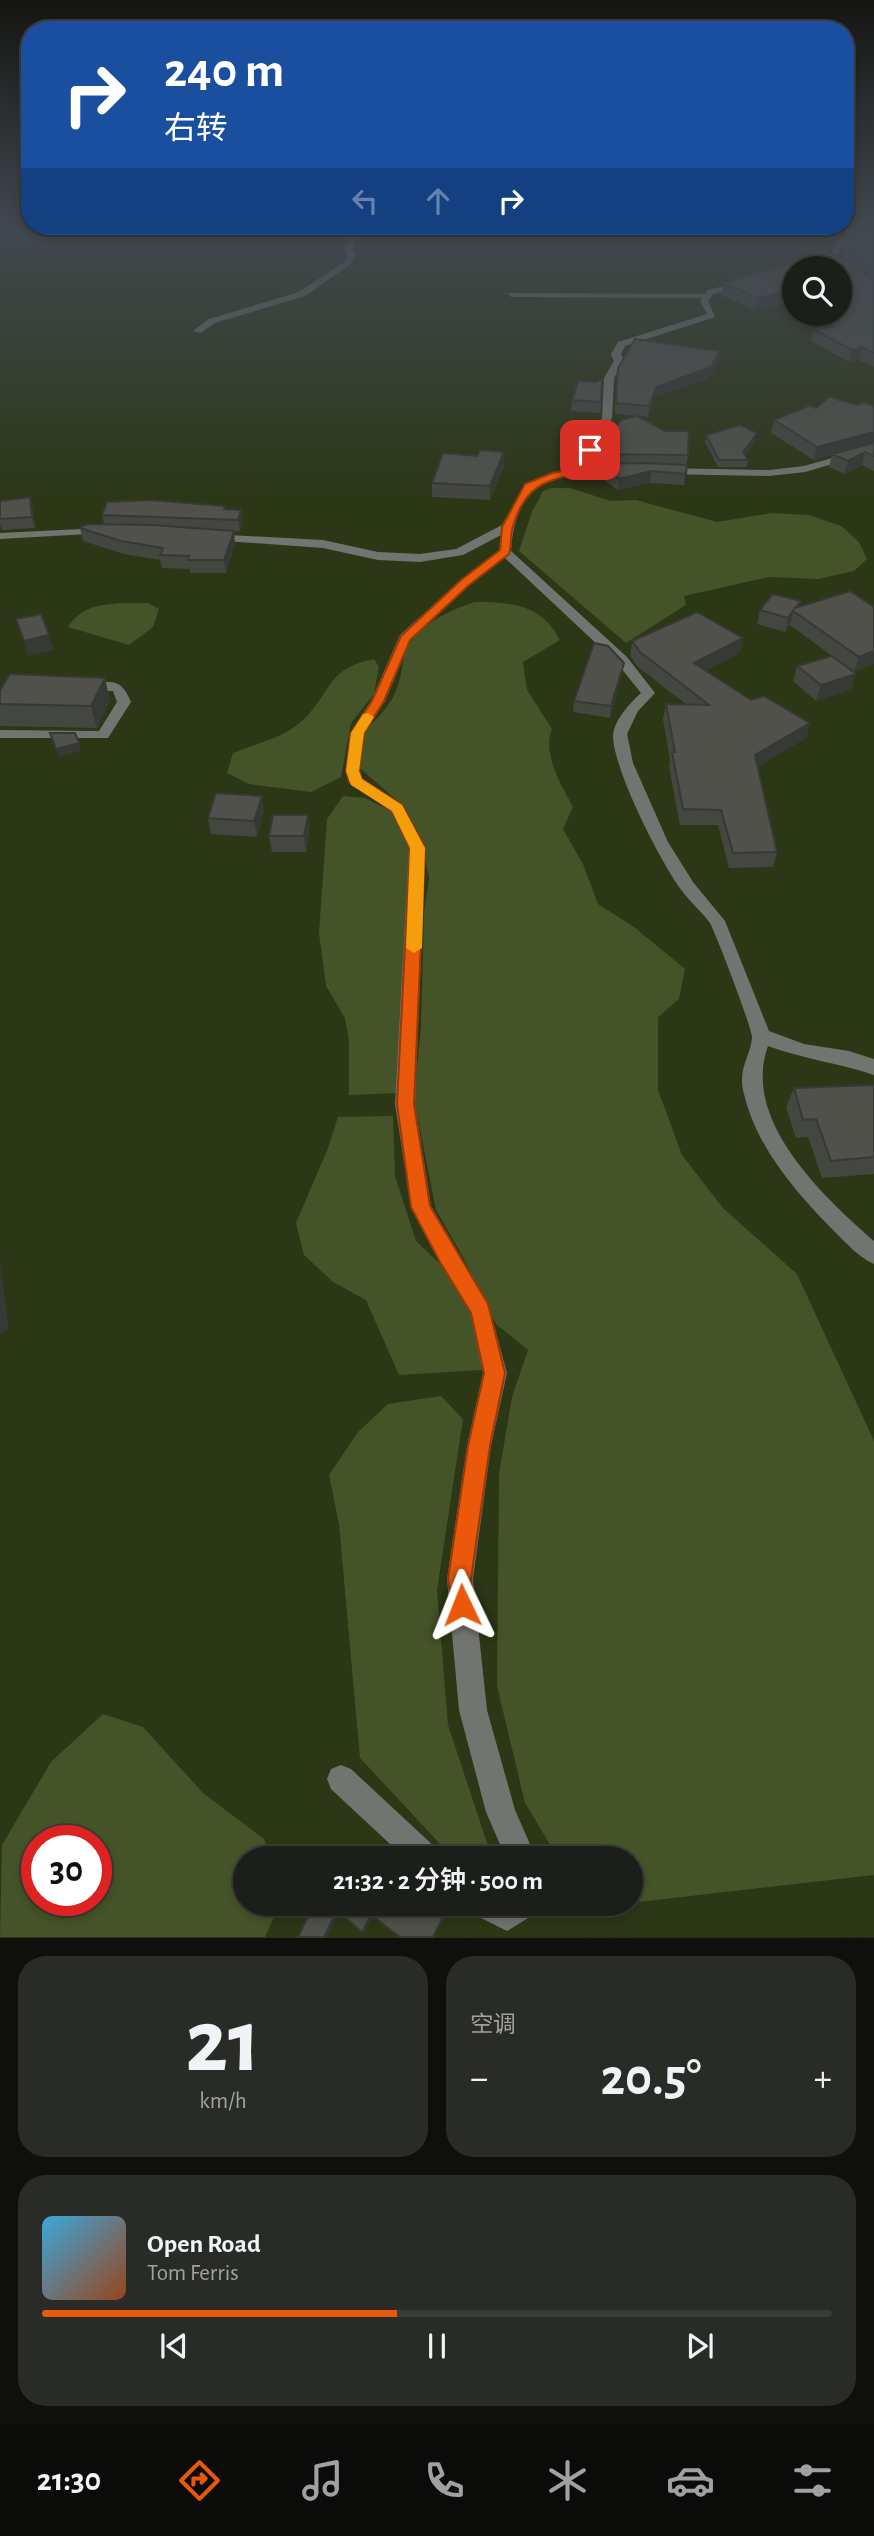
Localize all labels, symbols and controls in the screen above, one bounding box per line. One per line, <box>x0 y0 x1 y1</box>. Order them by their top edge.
text: 240 m <box>164 47 284 96</box>
icon: right <box>49 49 140 140</box>
text: 右转 <box>164 113 228 145</box>
icon: left <box>346 182 384 220</box>
icon: ahead <box>419 182 457 220</box>
icon: right <box>492 182 530 220</box>
map controls <box>782 256 852 326</box>
button: search <box>782 256 852 326</box>
pin <box>560 420 620 480</box>
icon: arrive <box>571 431 609 469</box>
position arrow <box>425 1568 499 1642</box>
speed limit sign: 30 <box>21 1825 112 1916</box>
text: 21:32 · 2 分钟 · 500 m <box>333 1868 543 1894</box>
text: 21 <box>185 1997 261 2088</box>
text: 空调 <box>470 2014 516 2037</box>
text: 20.5° <box>600 2052 702 2104</box>
text: − <box>470 2060 488 2098</box>
text: + <box>814 2060 832 2098</box>
text: km/h <box>199 2090 247 2113</box>
text: Open Road <box>147 2231 261 2257</box>
text: Tom Ferris <box>147 2262 239 2285</box>
icon: previous <box>155 2327 193 2365</box>
icon: pause <box>418 2327 456 2365</box>
icon: next <box>681 2327 719 2365</box>
icon: directions <box>175 2456 224 2505</box>
icon: music <box>298 2456 347 2505</box>
icon: phone <box>420 2456 469 2505</box>
icon: climate <box>543 2456 592 2505</box>
icon: car <box>666 2456 715 2505</box>
icon: filters <box>788 2456 837 2505</box>
text: 21:30 <box>37 2464 101 2496</box>

